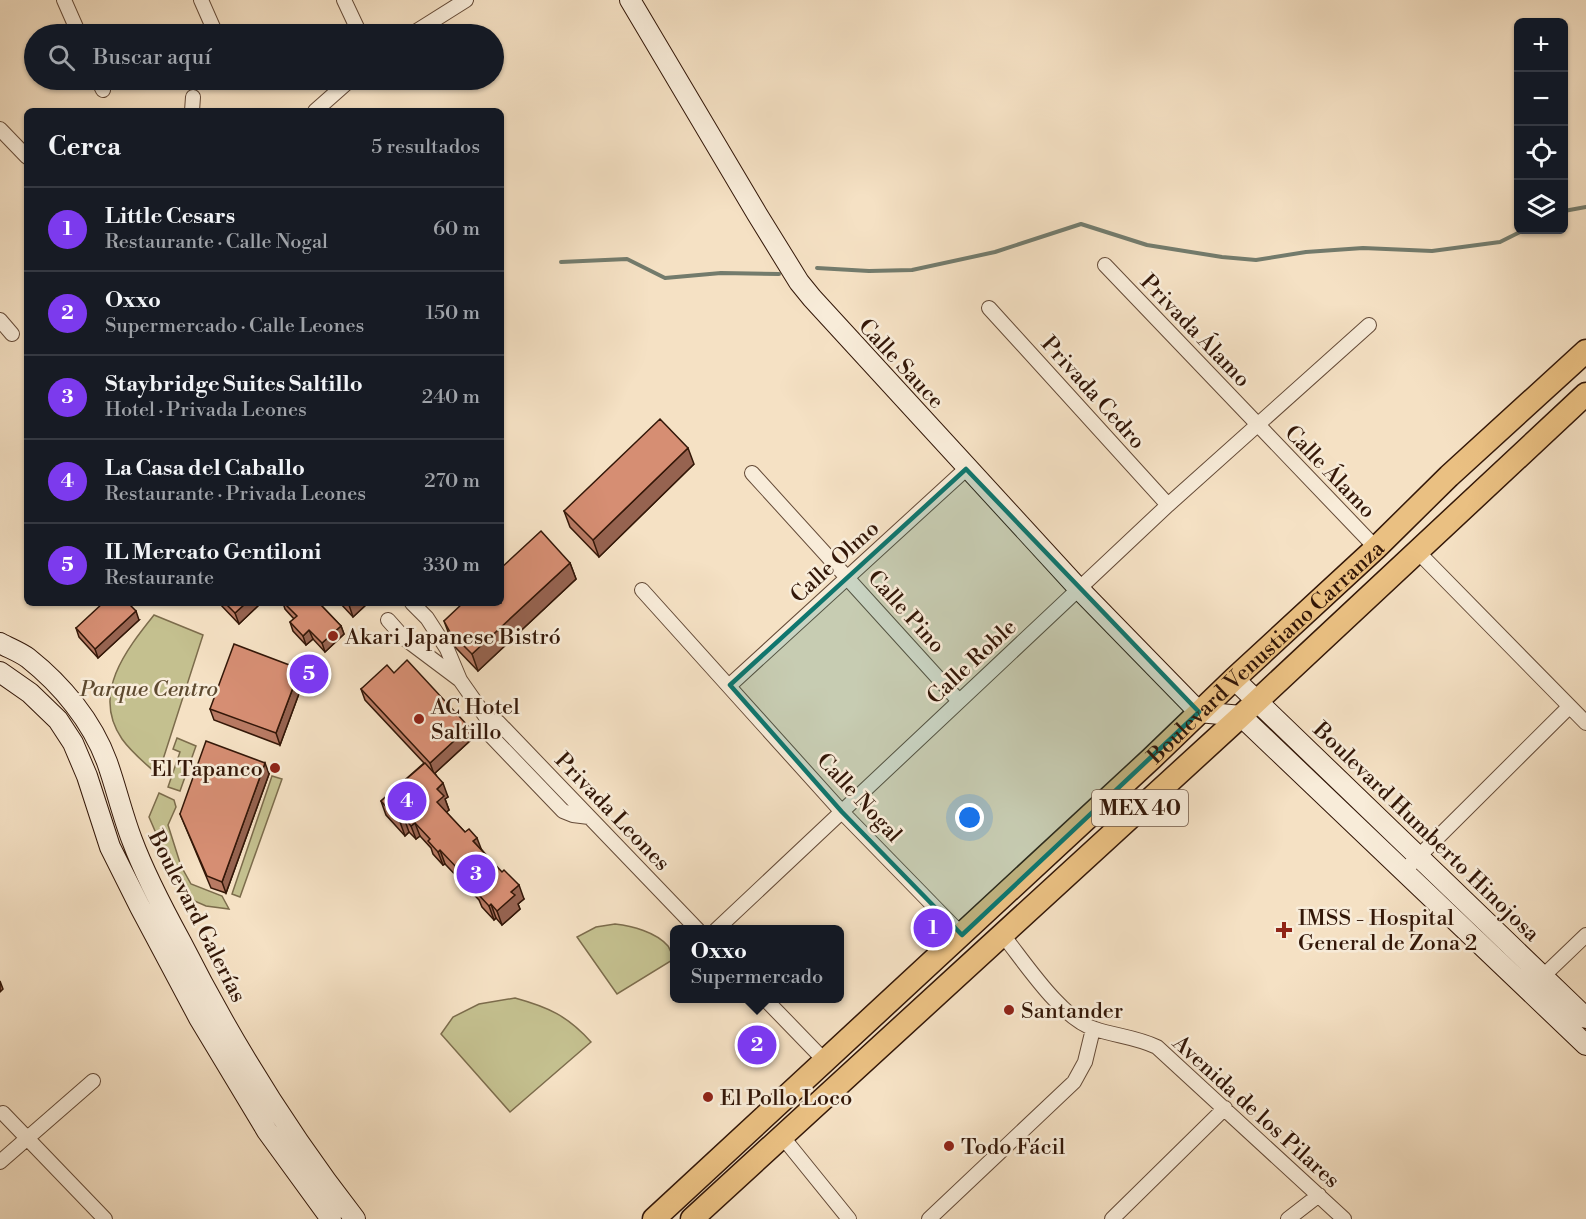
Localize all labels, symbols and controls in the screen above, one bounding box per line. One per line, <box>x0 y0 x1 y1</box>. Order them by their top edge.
map controls <box>1514 18 1568 234</box>
button: + <box>1514 18 1568 72</box>
search box <box>24 24 504 90</box>
icon: search <box>45 41 78 74</box>
text: Buscar aquí <box>93 44 211 71</box>
button: − <box>1514 72 1568 126</box>
button: locate <box>1514 126 1568 180</box>
text: Cerca <box>48 131 121 163</box>
text: 5 resultados <box>371 135 480 160</box>
button: layers <box>1514 180 1568 234</box>
text: Little Cesars <box>105 203 235 230</box>
text: 1 <box>63 217 72 242</box>
text: 60 m <box>433 217 480 242</box>
text: Restaurante · Calle Nogal <box>105 230 328 255</box>
street label: Privada Álamo <box>1134 268 1256 393</box>
text: Oxxo <box>105 287 161 314</box>
text: 2 <box>61 301 74 326</box>
text: 150 m <box>425 301 480 326</box>
street label: Calle Sauce <box>852 313 949 415</box>
text: Supermercado · Calle Leones <box>105 314 364 339</box>
street label: Privada Cedro <box>1035 331 1151 455</box>
text: Staybridge Suites Saltillo <box>105 371 363 398</box>
text: 3 <box>61 385 74 410</box>
text: 240 m <box>422 385 480 410</box>
text: Hotel · Privada Leones <box>105 398 307 423</box>
street label: Calle Álamo <box>1279 419 1382 524</box>
text: La Casa del Caballo <box>105 455 305 482</box>
text: 4 <box>61 469 74 494</box>
text: 270 m <box>424 469 480 494</box>
text: Restaurante · Privada Leones <box>105 482 366 507</box>
street label: Calle Olmo <box>785 515 885 609</box>
street label: Boulevard Venustiano Carranza <box>1142 535 1391 771</box>
text: IL Mercato Gentiloni <box>105 539 321 566</box>
text: 5 <box>61 553 74 578</box>
text: 330 m <box>423 553 480 578</box>
street label: Calle Pino <box>861 565 950 659</box>
text: Restaurante <box>105 566 214 591</box>
street label: Calle Roble <box>922 614 1022 710</box>
place label: Akari Japanese Bistró <box>344 624 561 651</box>
marker: Akari Japanese Bistró <box>326 629 340 643</box>
pin: 5 <box>290 652 328 696</box>
park label: Parque Centro <box>79 676 218 703</box>
place label: AC Hotel Saltillo <box>430 694 520 746</box>
marker: AC Hotel Saltillo <box>412 712 426 726</box>
street label: Boulevard Humberto Hinojosa <box>1306 716 1546 948</box>
street label: Privada Leones <box>549 747 675 877</box>
street label: Calle Nogal <box>811 748 907 849</box>
place label: El Tapanco <box>151 756 263 783</box>
marker: El Tapanco <box>268 761 282 775</box>
pin: 4 <box>388 778 426 824</box>
road number: MEX 40 <box>1092 790 1188 826</box>
your location <box>955 803 984 832</box>
street label: Boulevard Galerías <box>141 825 252 1007</box>
pin: 3 <box>456 852 496 896</box>
place label: IMSS - Hospital General de Zona 2 <box>1298 905 1477 957</box>
pin: 1 <box>914 906 952 950</box>
marker: IMSS - Hospital General de Zona 2 <box>1275 921 1293 939</box>
popup <box>670 925 844 1003</box>
text: Oxxo <box>691 938 747 965</box>
text: Supermercado <box>691 965 823 990</box>
place label: Santander <box>1021 998 1123 1025</box>
marker: Santander <box>1002 1003 1016 1017</box>
pin: 2 <box>738 1022 777 1068</box>
street label: Avenida de los Pilares <box>1166 1029 1345 1194</box>
place label: El Pollo Loco <box>720 1085 853 1112</box>
marker: El Pollo Loco <box>701 1090 715 1104</box>
place label: Todo Fácil <box>961 1134 1066 1161</box>
marker: Todo Fácil <box>942 1139 956 1153</box>

